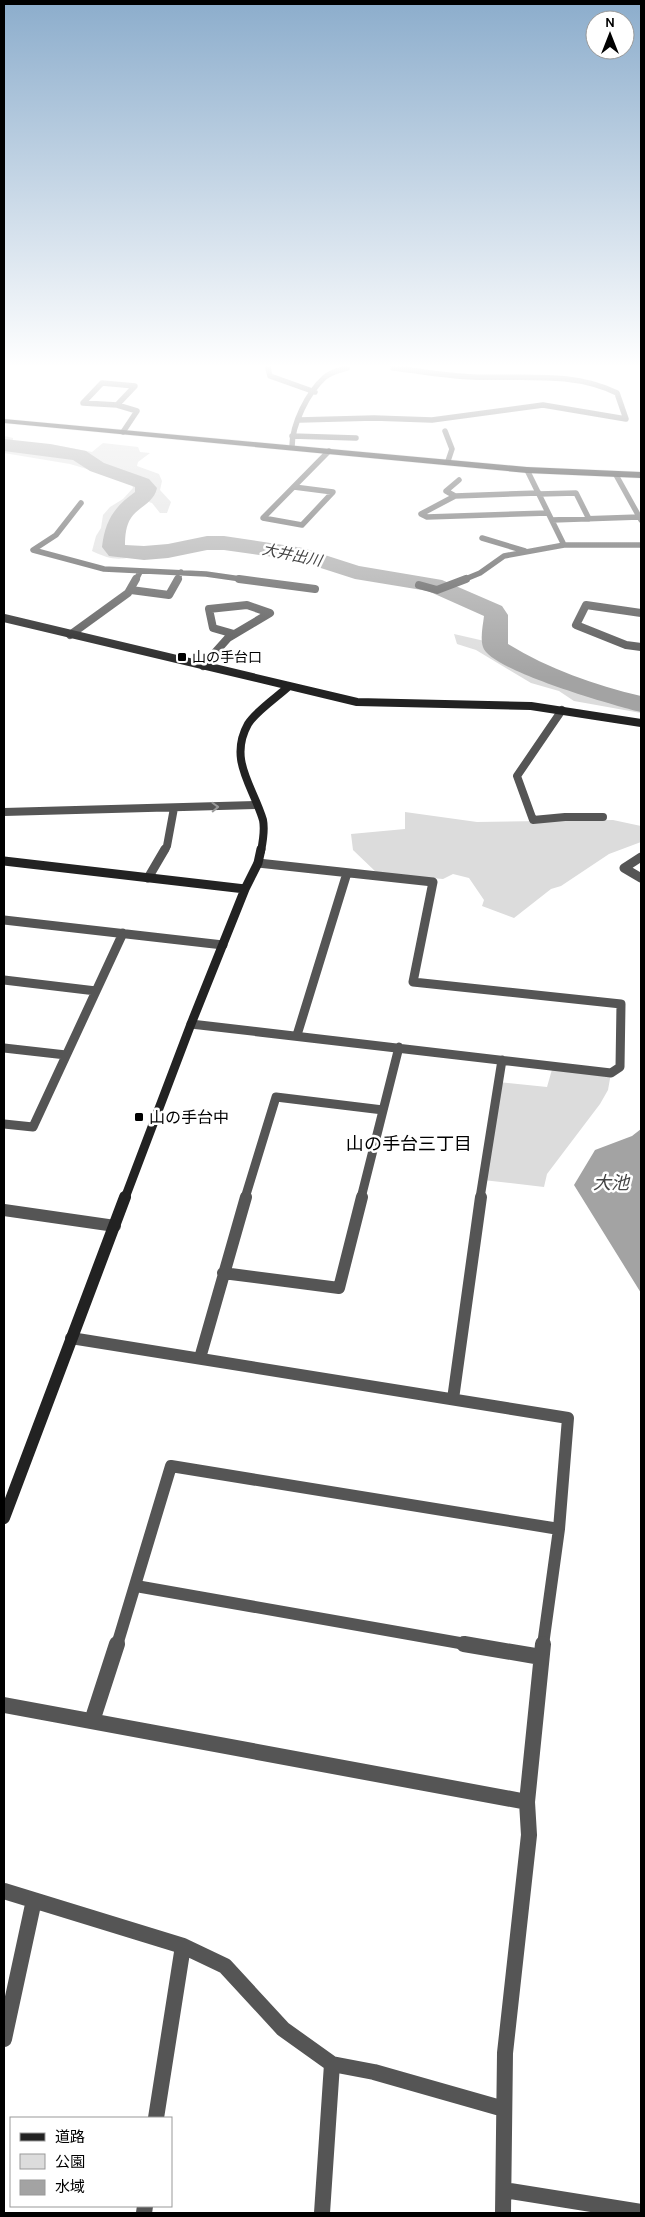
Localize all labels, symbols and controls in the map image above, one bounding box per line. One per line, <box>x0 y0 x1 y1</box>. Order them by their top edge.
north arrow <box>585 10 635 60</box>
text: N <box>605 14 615 31</box>
water label: 大井出川 <box>261 540 325 570</box>
place label: 山の手台口 <box>192 649 262 666</box>
marker: 山の手台口 <box>176 651 188 663</box>
one-way arrow <box>211 801 219 812</box>
place label: 山の手台中 <box>149 1108 229 1127</box>
marker: 山の手台中 <box>133 1111 145 1123</box>
district label: 山の手台三丁目 <box>346 1133 472 1155</box>
water label: 大池 <box>593 1172 631 1194</box>
legend <box>10 2117 172 2207</box>
text: 道路 <box>55 2128 85 2146</box>
text: 公園 <box>55 2153 85 2171</box>
text: 水域 <box>55 2178 85 2196</box>

